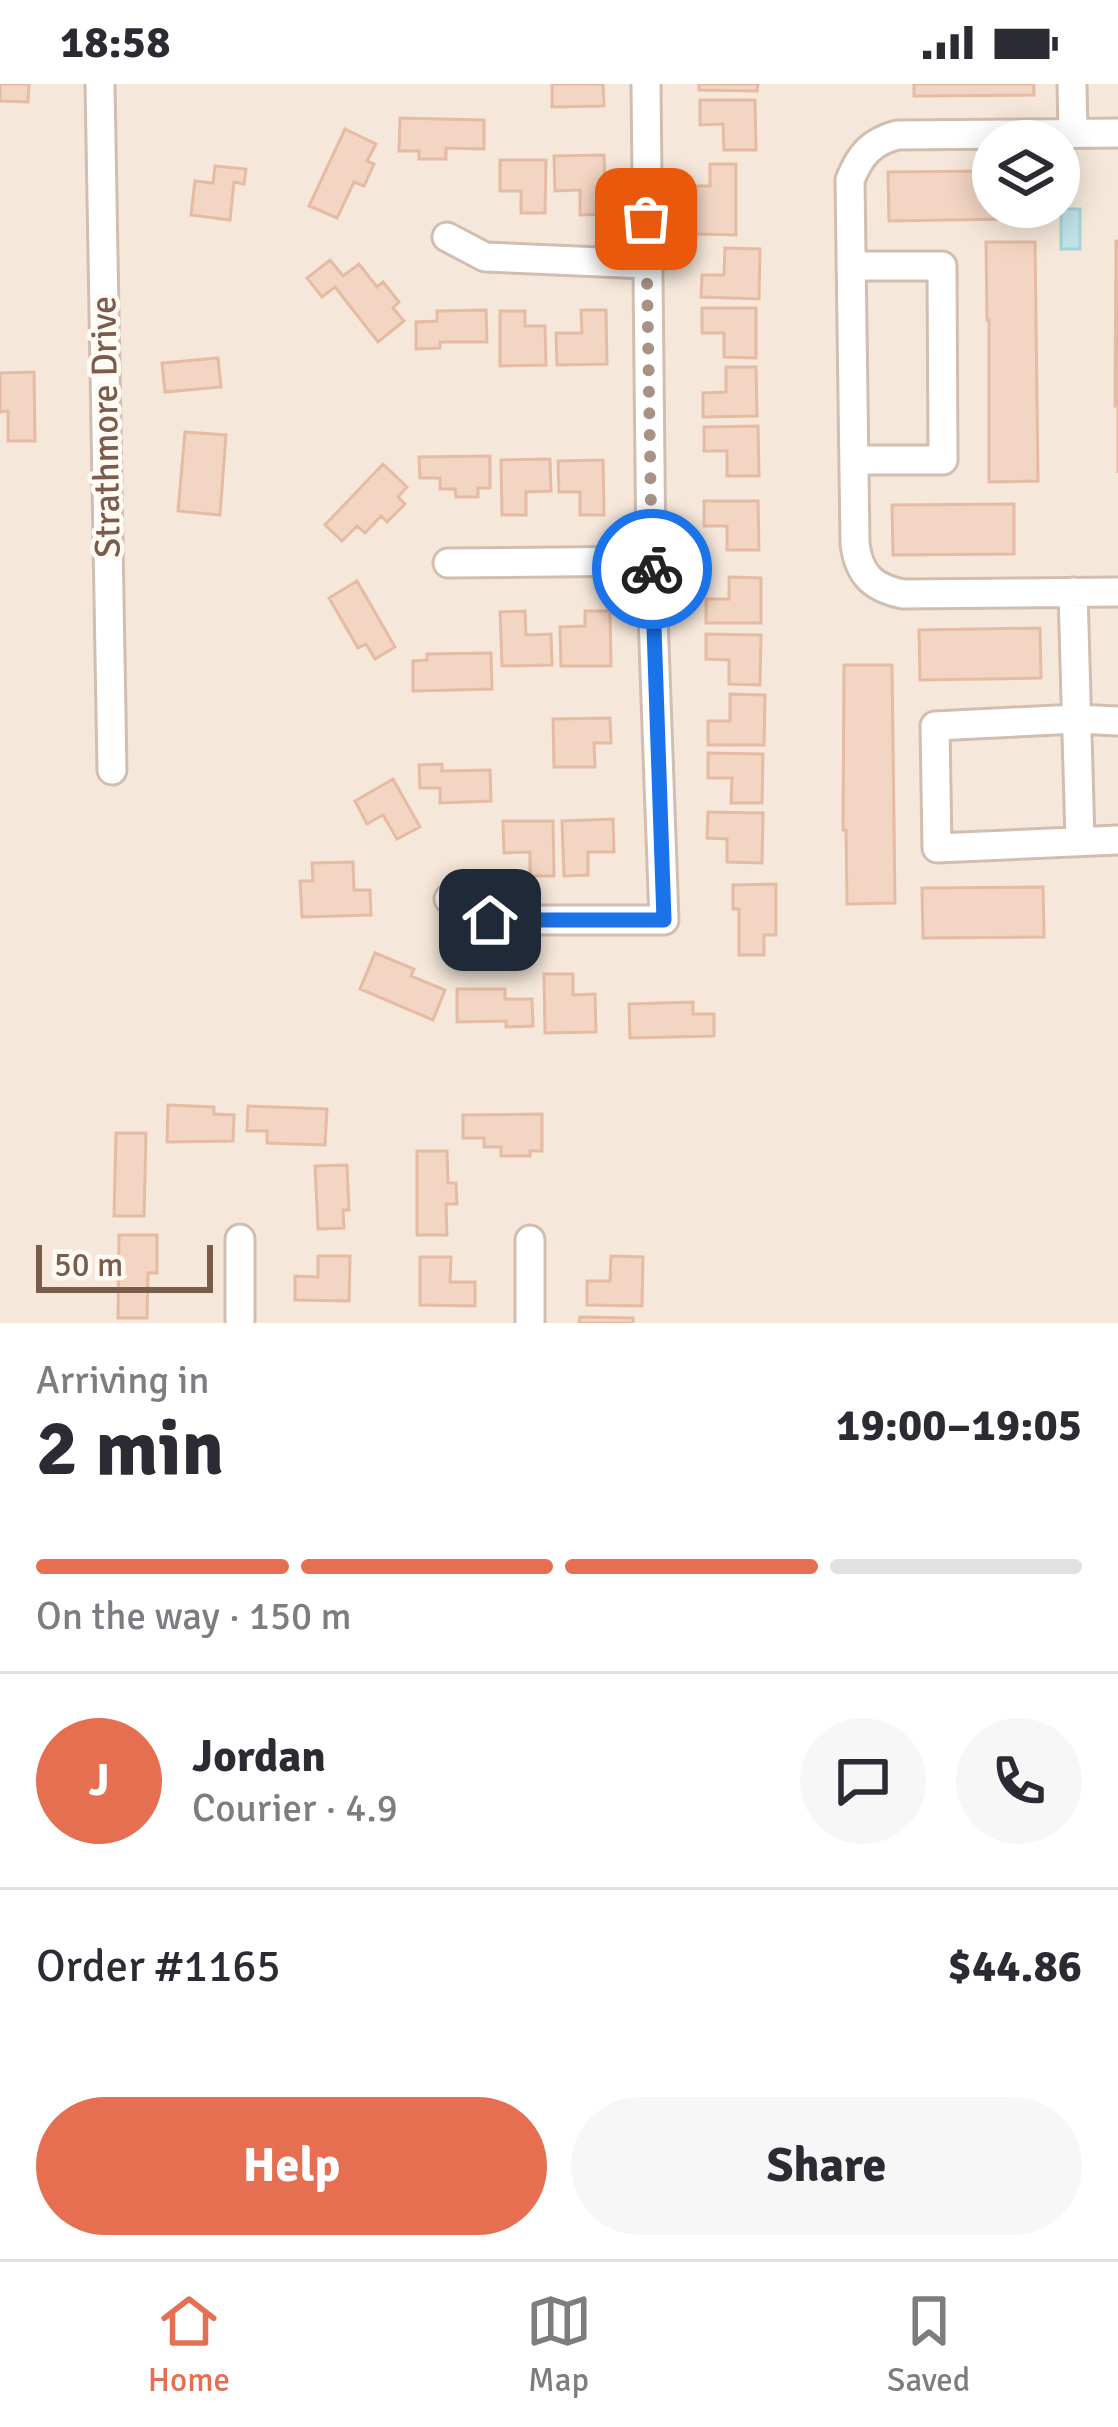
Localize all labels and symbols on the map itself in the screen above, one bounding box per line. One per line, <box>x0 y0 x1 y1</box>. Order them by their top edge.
pin <box>595 168 697 270</box>
street label: Strathmore Drive <box>81 296 131 558</box>
courier <box>592 509 712 629</box>
pin <box>439 869 541 971</box>
scale bar <box>36 1239 213 1292</box>

